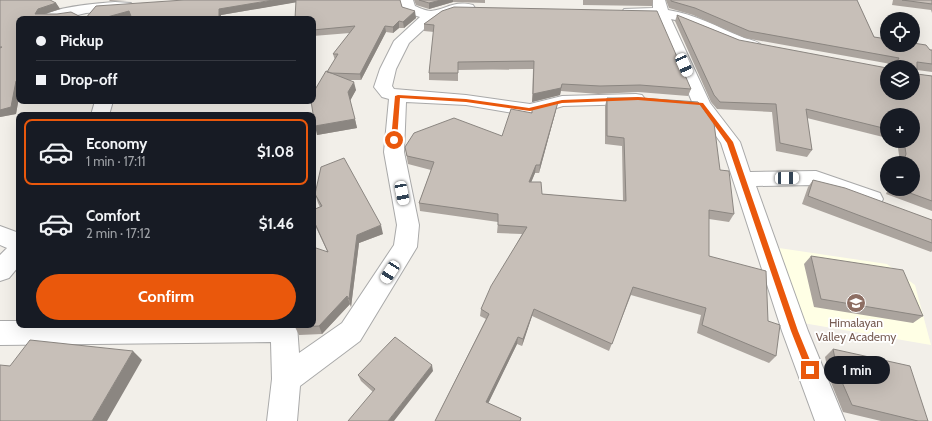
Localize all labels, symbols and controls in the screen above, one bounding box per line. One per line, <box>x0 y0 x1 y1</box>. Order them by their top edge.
map controls <box>880 12 920 196</box>
button: locate <box>880 12 920 52</box>
text: Pickup <box>60 32 103 50</box>
car <box>674 52 694 78</box>
button: layers <box>880 60 920 100</box>
text: Drop-off <box>60 71 118 89</box>
button: + <box>880 108 920 148</box>
route start <box>385 131 403 149</box>
icon: car <box>38 134 74 170</box>
text: Economy <box>86 135 147 153</box>
text: $1.08 <box>257 143 294 161</box>
text: 1 min · 17:11 <box>86 153 146 169</box>
button: − <box>880 156 920 196</box>
car <box>775 172 799 184</box>
car <box>394 180 410 206</box>
icon: car <box>38 206 74 242</box>
text: Comfort <box>86 207 140 225</box>
text: $1.46 <box>259 215 294 233</box>
text: 2 min · 17:12 <box>86 225 151 241</box>
car <box>378 259 402 285</box>
button: Confirm <box>36 274 296 320</box>
school or university icon: Himalayan Valley Academy <box>845 292 867 314</box>
place label: Himalayan Valley Academy <box>816 315 896 344</box>
callout: 1 min <box>824 356 890 384</box>
route end <box>801 361 819 379</box>
text: 1 min <box>842 362 872 378</box>

